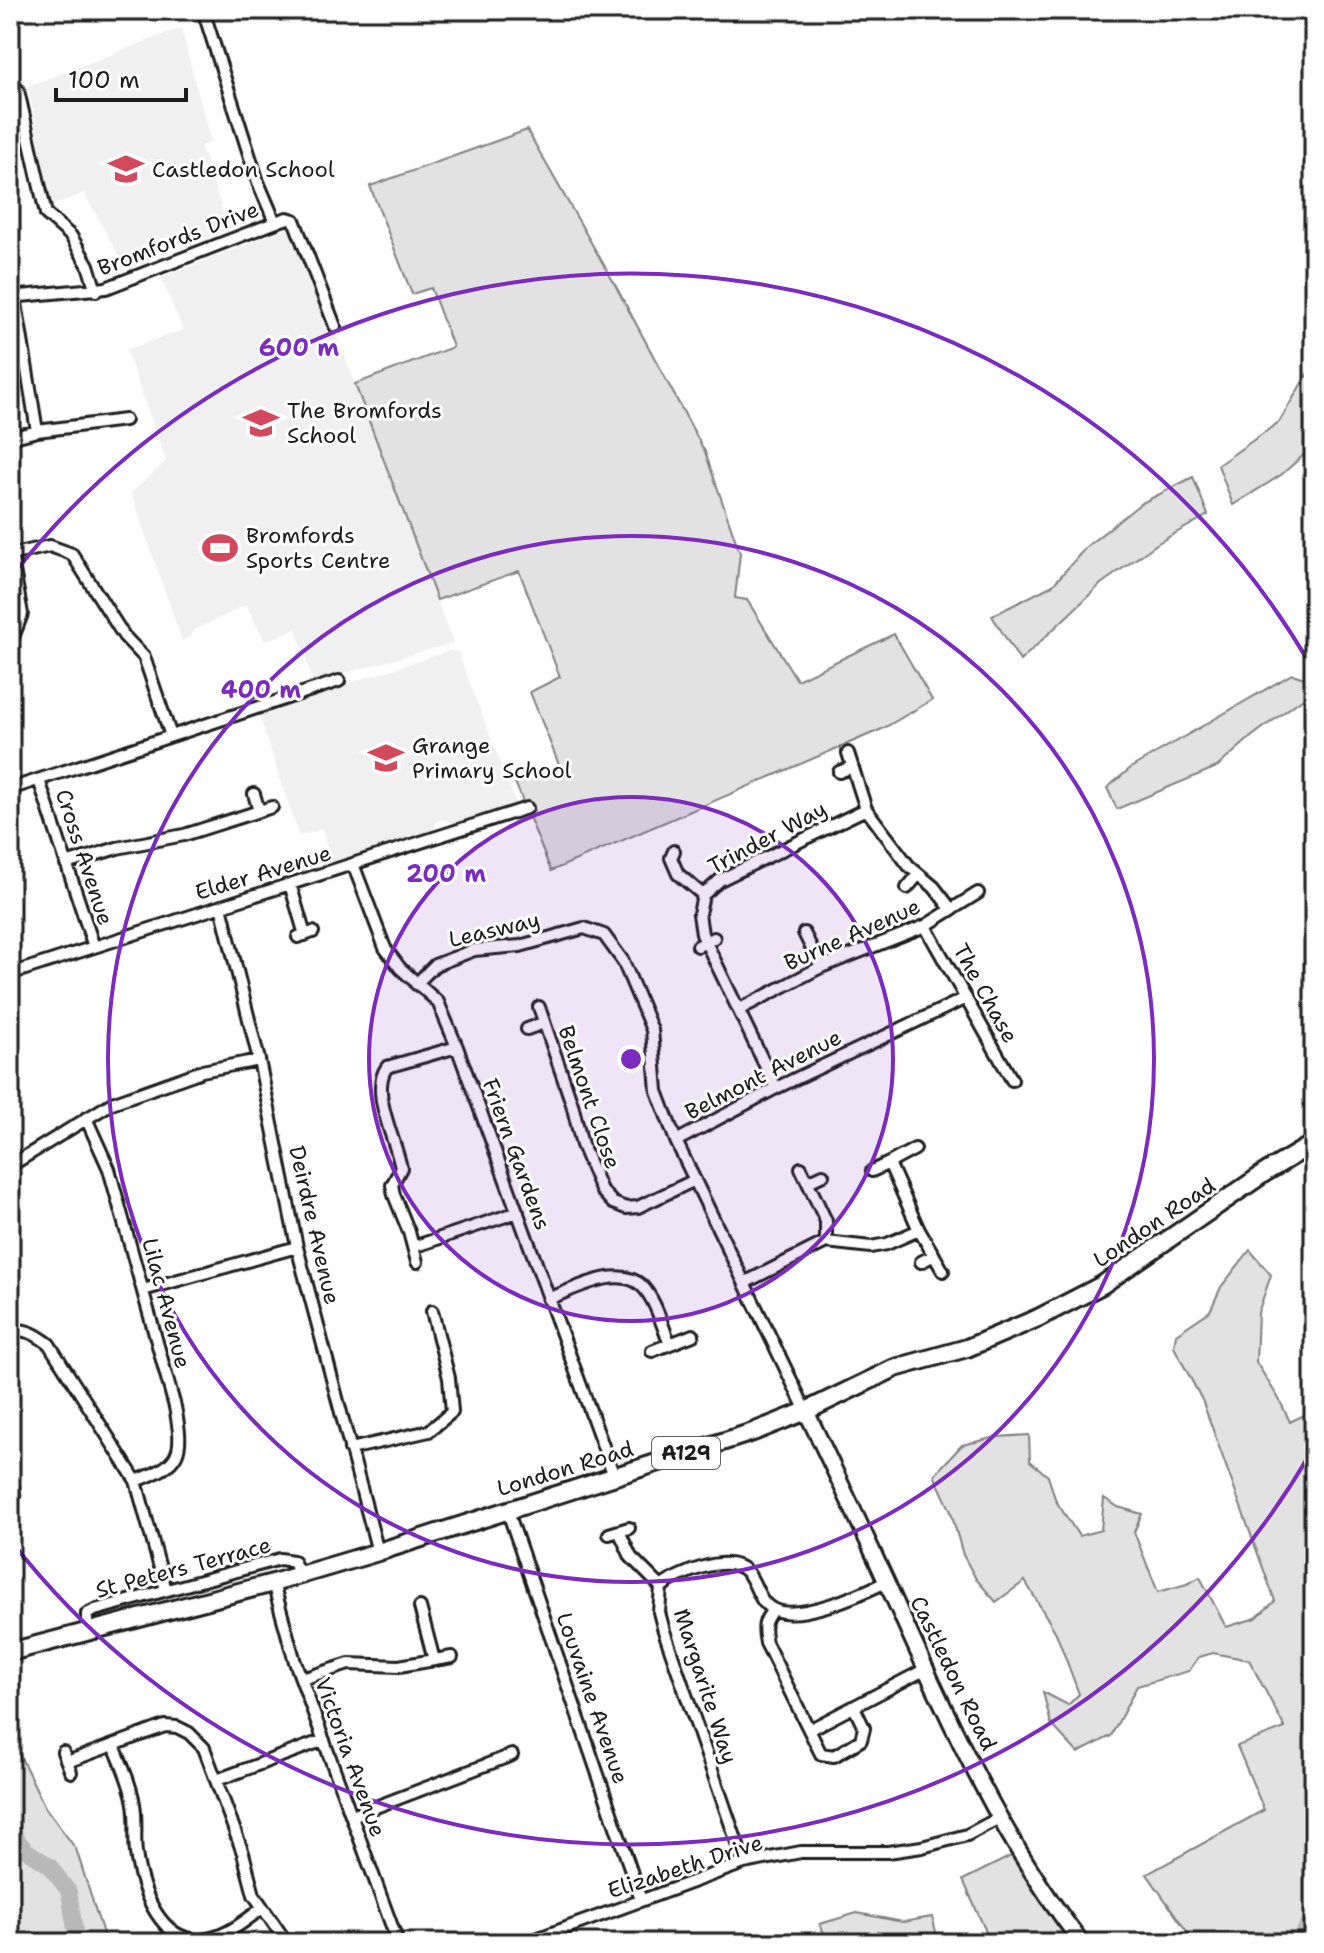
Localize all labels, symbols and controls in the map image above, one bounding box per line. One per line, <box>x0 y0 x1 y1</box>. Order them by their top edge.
scale bar <box>56 52 186 102</box>
text: 100 m <box>68 64 140 96</box>
school or university icon: Castledon School <box>107 150 145 188</box>
place label: Castledon School <box>152 155 335 184</box>
street label: Bromfords Drive <box>93 194 263 283</box>
text: 600 m <box>259 332 339 364</box>
place label: The Bromfords School <box>287 396 442 450</box>
school or university icon: The Bromfords School <box>242 404 280 442</box>
place label: Bromfords Sports Centre <box>246 521 390 575</box>
sports icon: Bromfords Sports Centre <box>201 529 239 567</box>
text: 400 m <box>221 674 301 706</box>
place label: Grange Primary School <box>412 731 572 785</box>
school or university icon: Grange Primary School <box>367 739 405 777</box>
street label: Cross Avenue <box>49 785 120 929</box>
street label: Trinder Way <box>703 794 832 881</box>
street label: Elder Avenue <box>192 838 335 907</box>
text: 200 m <box>406 858 486 890</box>
street label: Burne Avenue <box>780 892 925 977</box>
street label: Leasway <box>446 905 543 954</box>
street label: The Chase <box>946 938 1025 1048</box>
street label: Belmont Close <box>551 1022 628 1173</box>
street label: Belmont Avenue <box>680 1023 846 1126</box>
centre of rings <box>617 1045 645 1073</box>
street label: Friern Gardens <box>476 1074 557 1234</box>
street label: Deirdre Avenue <box>282 1143 347 1307</box>
street label: London Road <box>1088 1171 1221 1274</box>
street label: Lilac Avenue <box>135 1235 198 1372</box>
street label: London Road <box>493 1434 637 1503</box>
road number: A129 <box>652 1437 720 1469</box>
street label: St Peters Terrace <box>92 1530 274 1605</box>
street label: Castledon Road <box>904 1591 1004 1755</box>
street label: Margarite Way <box>667 1605 744 1767</box>
street label: Louvaine Avenue <box>550 1609 635 1788</box>
street label: Victoria Avenue <box>308 1673 393 1841</box>
street label: Elizabeth Drive <box>604 1828 766 1905</box>

